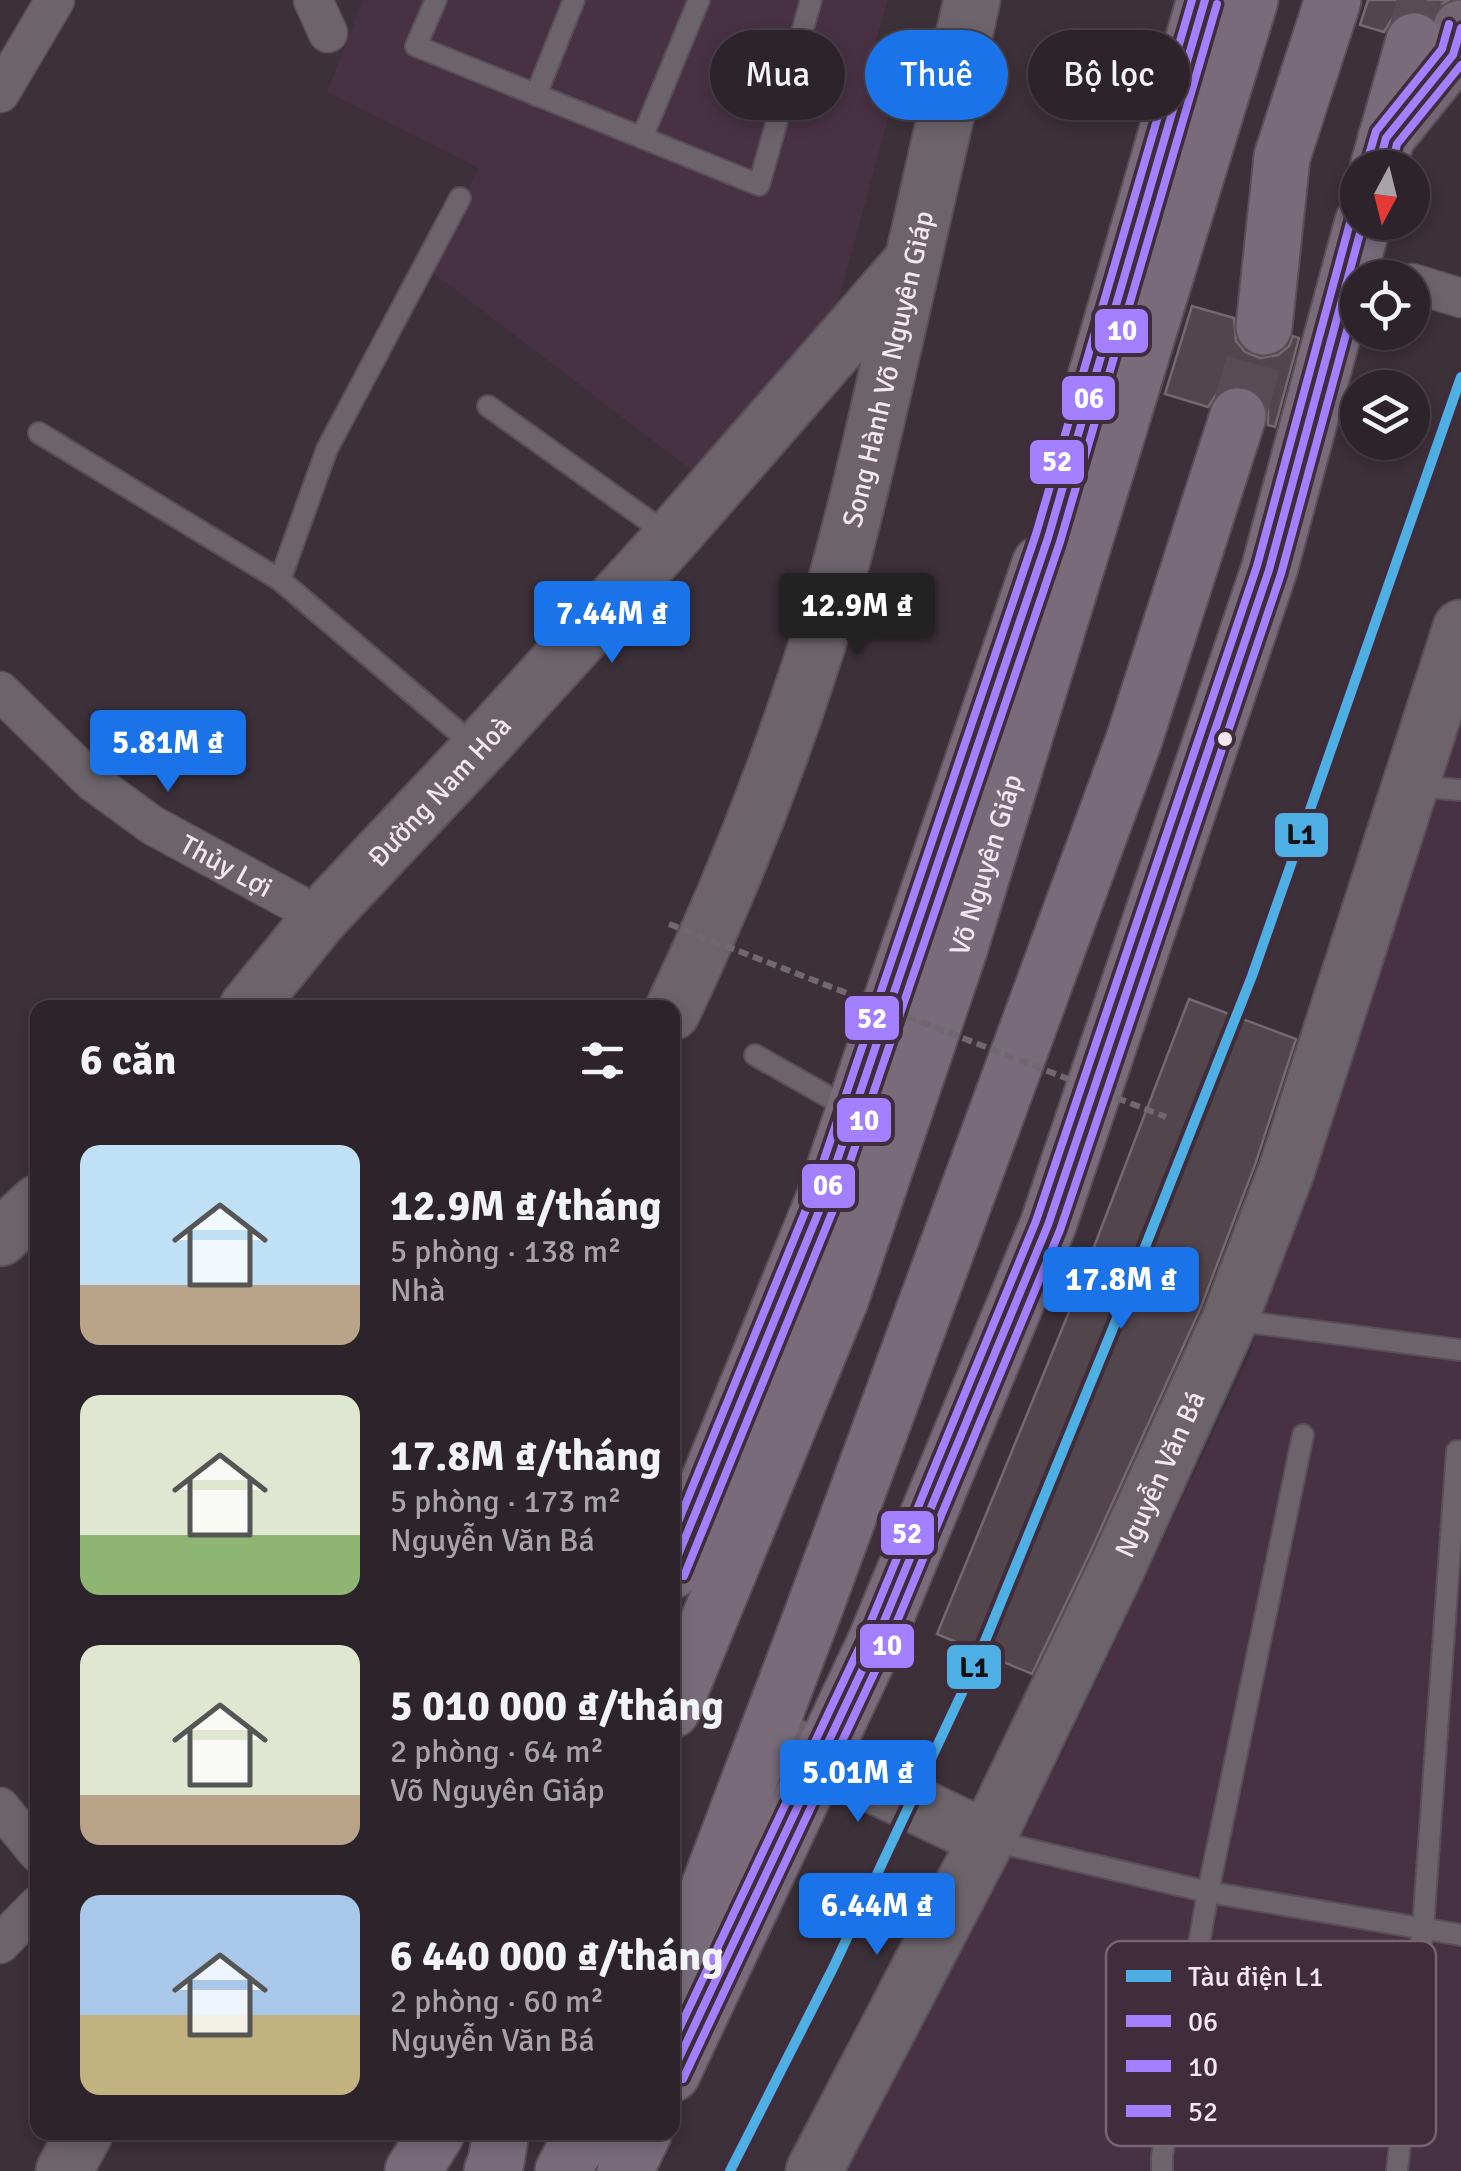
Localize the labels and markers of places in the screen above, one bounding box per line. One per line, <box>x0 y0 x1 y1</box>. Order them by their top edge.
pin: 12.9M ₫ <box>765 573 949 658</box>
pin: 7.44M ₫ <box>520 581 704 666</box>
pin: 5.81M ₫ <box>76 710 260 795</box>
unlabelled marker <box>1215 729 1235 749</box>
pin: 17.8M ₫ <box>1029 1247 1213 1332</box>
pin: 5.01M ₫ <box>766 1740 950 1825</box>
pin: 6.44M ₫ <box>785 1873 969 1958</box>

